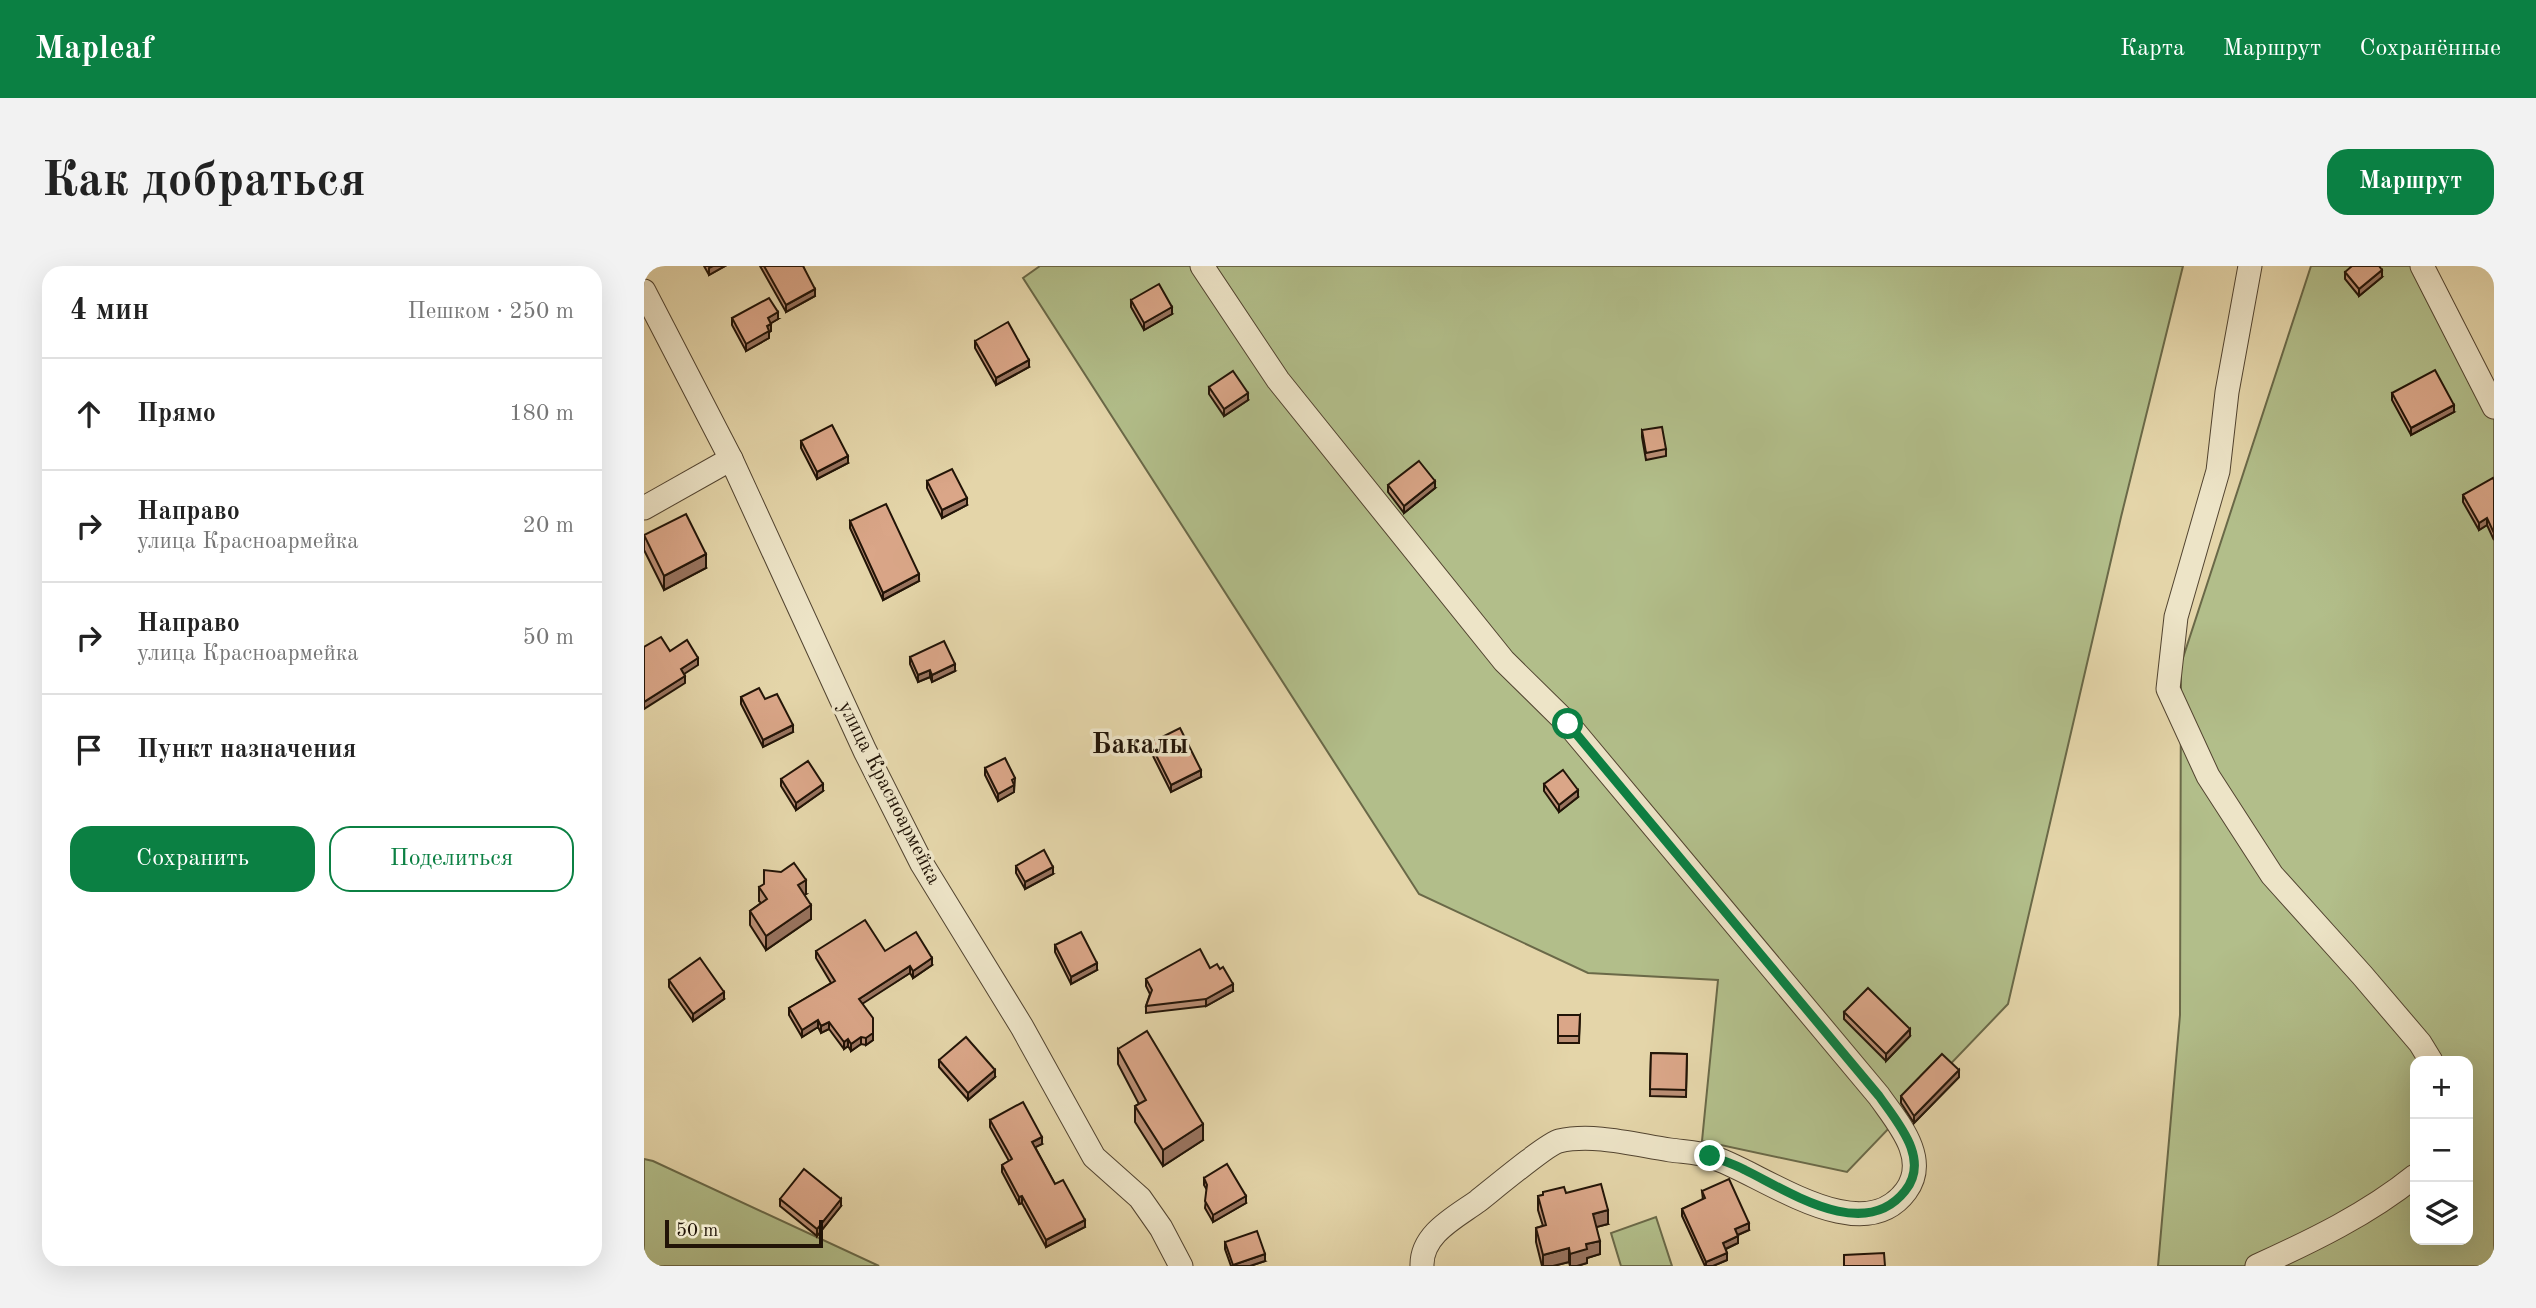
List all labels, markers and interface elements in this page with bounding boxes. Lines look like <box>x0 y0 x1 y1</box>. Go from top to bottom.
text: Mapleaf <box>35 33 153 66</box>
text: Карта <box>2120 37 2185 61</box>
text: Маршрут <box>2223 37 2321 61</box>
text: Сохранённые <box>2359 37 2501 61</box>
button: Маршрут <box>2327 149 2494 215</box>
text: Как добраться <box>42 158 366 207</box>
text: 4 мин <box>70 296 149 326</box>
text: Пешком · 250 m <box>408 300 574 323</box>
icon: ahead <box>70 395 108 433</box>
text: Прямо <box>137 401 216 427</box>
text: 180 m <box>509 402 574 425</box>
text: Направо <box>137 499 240 525</box>
icon: right <box>70 507 108 545</box>
text: 20 m <box>523 514 574 537</box>
text: улица Красноармейка <box>137 530 359 553</box>
text: Направо <box>137 611 240 637</box>
icon: right <box>70 619 108 657</box>
text: 50 m <box>523 626 574 649</box>
text: улица Красноармейка <box>137 642 359 665</box>
street label: улица Красноармейка <box>834 698 944 888</box>
route start <box>1552 708 1583 739</box>
icon: arrive <box>70 731 108 769</box>
district label: Бакалы <box>1092 732 1188 760</box>
text: Пункт назначения <box>137 737 356 763</box>
button: Сохранить <box>70 826 315 892</box>
button: Поделиться <box>329 826 574 892</box>
map controls <box>2410 1056 2473 1245</box>
button: + <box>2410 1056 2473 1119</box>
button: − <box>2410 1119 2473 1182</box>
route end <box>1694 1140 1725 1171</box>
button: layers <box>2410 1182 2473 1245</box>
scale bar <box>665 1217 822 1249</box>
text: 50 m <box>676 1222 718 1241</box>

